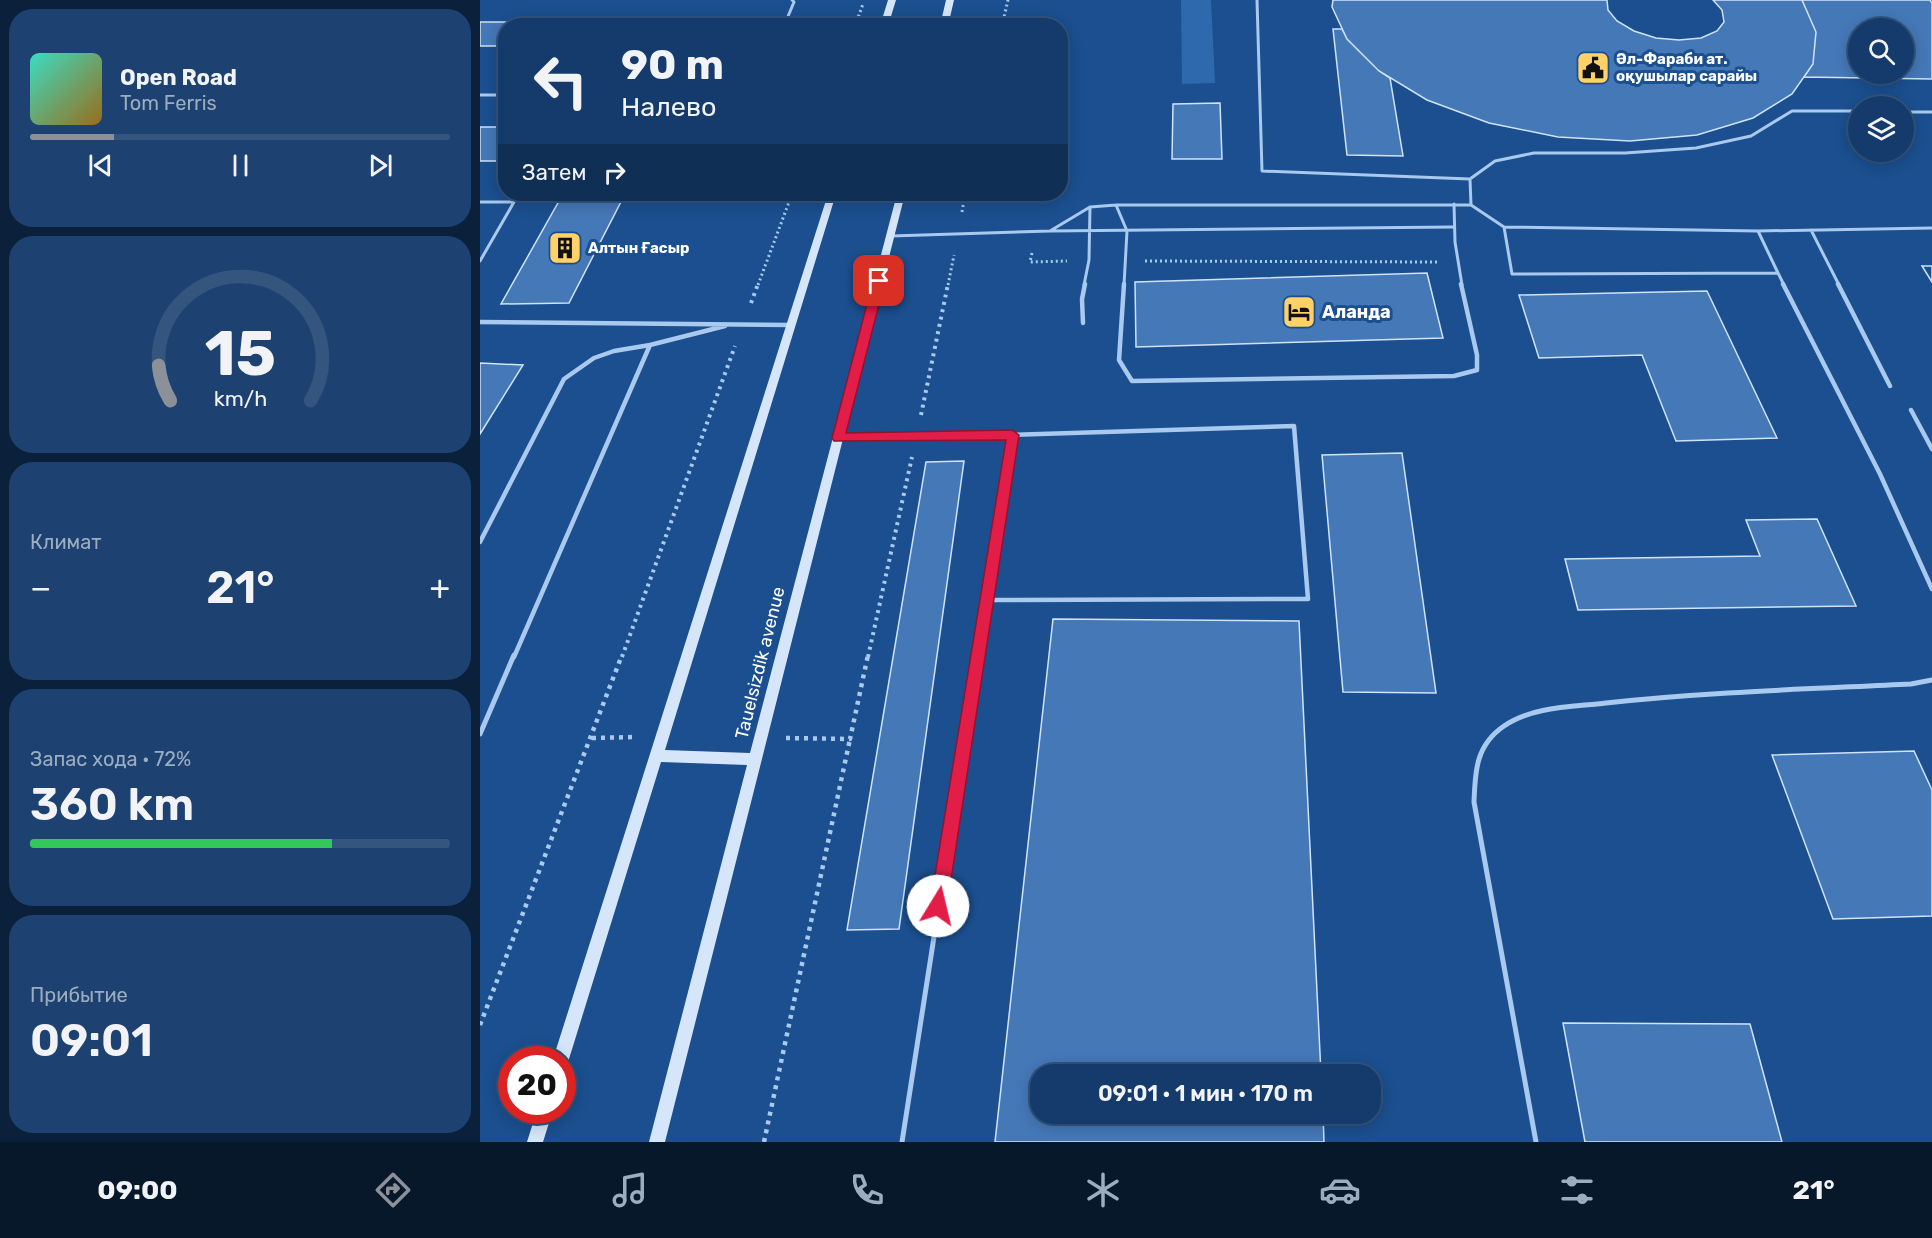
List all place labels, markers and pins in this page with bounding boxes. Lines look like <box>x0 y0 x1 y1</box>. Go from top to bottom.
public building icon: Әл-Фараби ат. оқушылар сарайы <box>1575 50 1611 86</box>
place label: Әл-Фараби ат. оқушылар сарайы <box>1616 50 1757 85</box>
building icon: Алтын Ғасыр <box>547 230 583 266</box>
place label: Алтын Ғасыр <box>588 239 690 257</box>
pin <box>853 255 904 306</box>
hotel icon: Аланда <box>1281 294 1317 330</box>
place label: Аланда <box>1322 301 1391 323</box>

